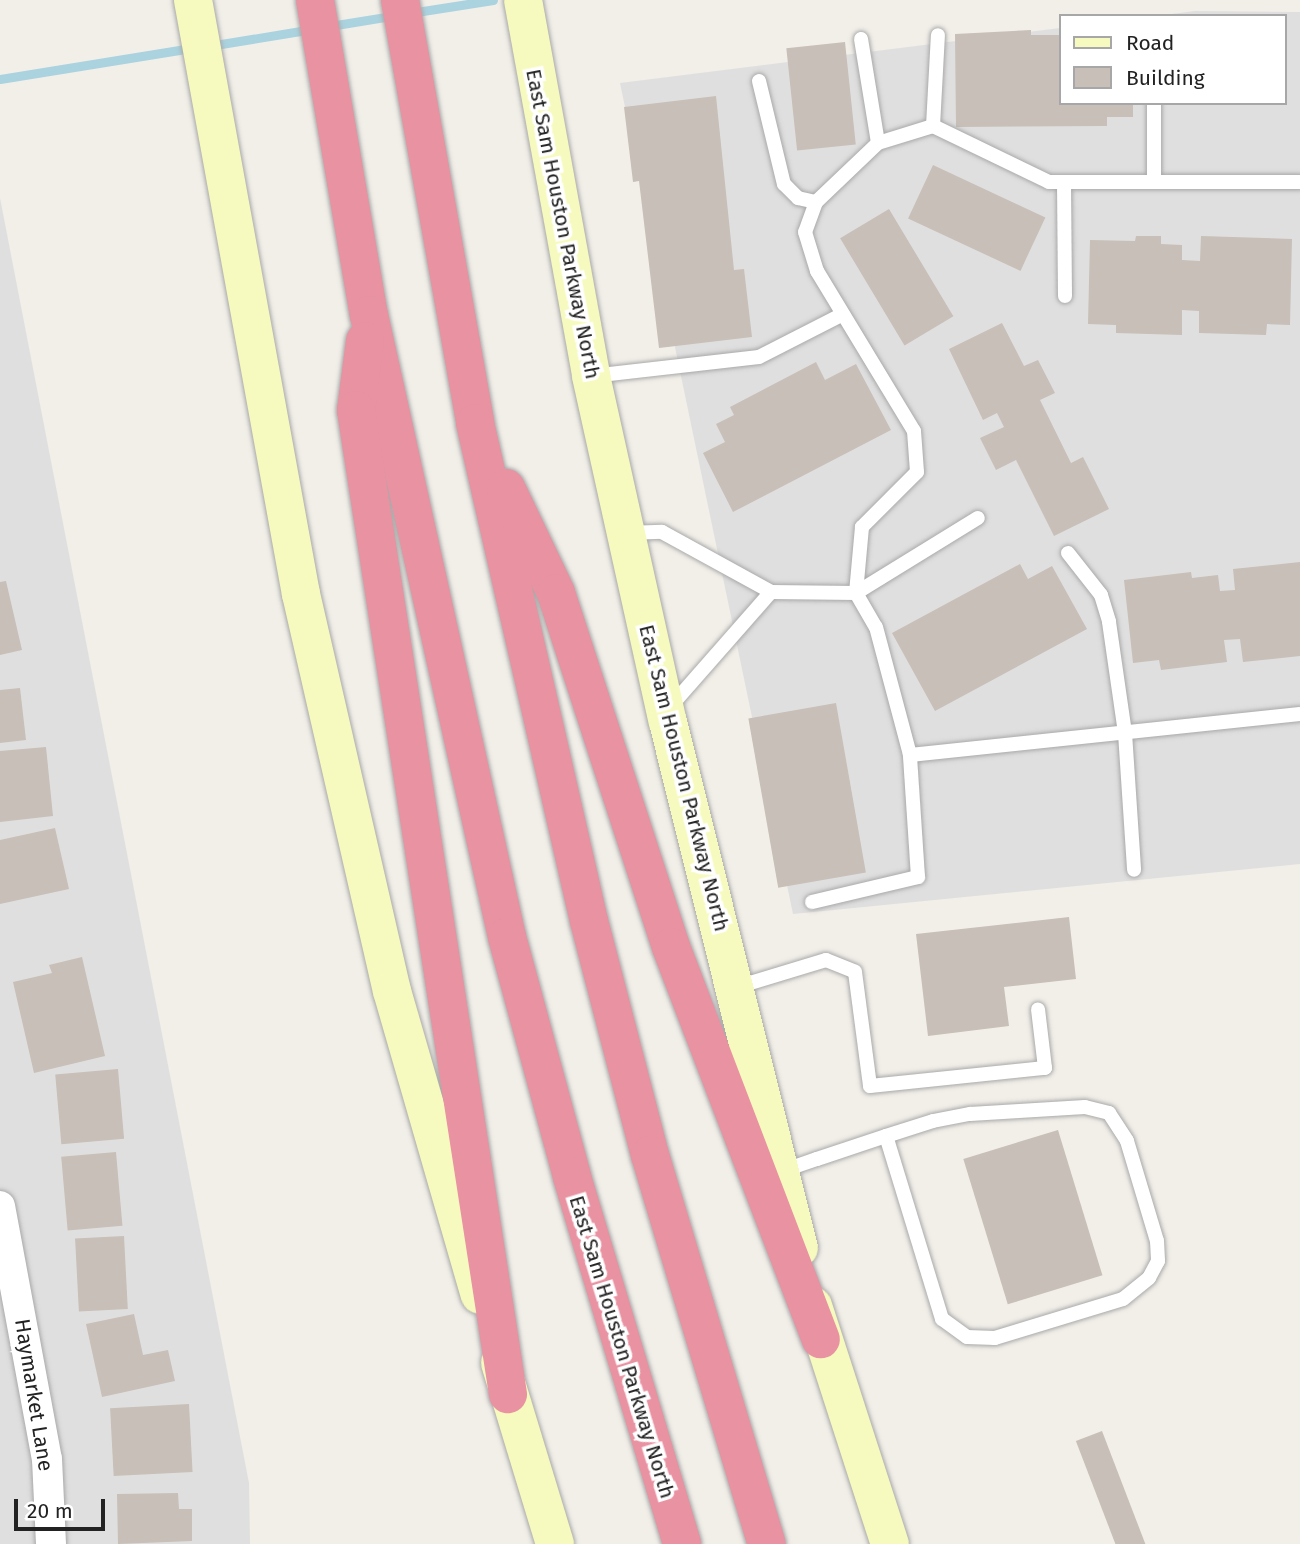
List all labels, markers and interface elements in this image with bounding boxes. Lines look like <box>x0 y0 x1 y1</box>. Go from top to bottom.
legend <box>1058 14 1286 105</box>
text: Road <box>1126 30 1174 56</box>
text: Building <box>1126 65 1205 91</box>
street label: East Sam Houston Parkway North <box>521 67 605 381</box>
street label: East Sam Houston Parkway North <box>634 622 734 934</box>
street label: East Sam Houston Parkway North <box>564 1193 680 1501</box>
street label: Haymarket Lane <box>10 1317 58 1473</box>
scale bar <box>18 1484 108 1528</box>
text: 20 m <box>27 1498 73 1524</box>

